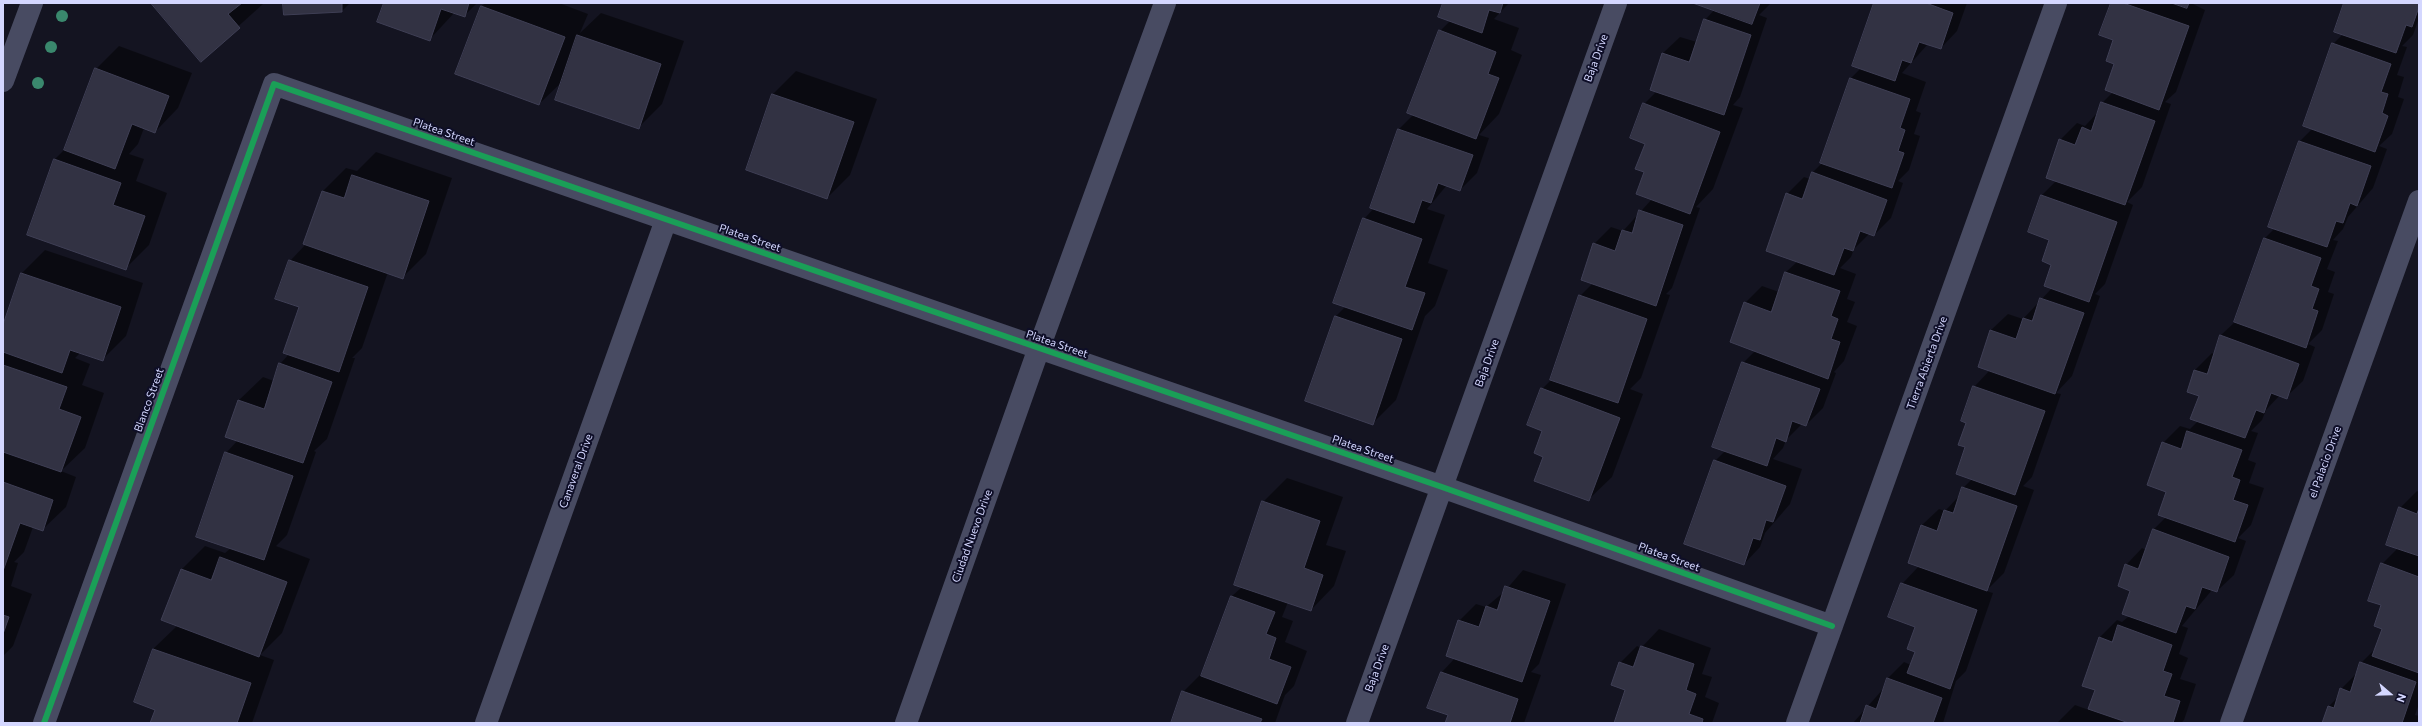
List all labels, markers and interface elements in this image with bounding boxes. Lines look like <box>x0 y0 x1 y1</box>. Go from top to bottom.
street label: Baja Drive <box>1581 32 1611 84</box>
street label: Platea Street <box>411 115 477 149</box>
street label: Platea Street <box>717 221 783 255</box>
street label: Tierra Abierta Drive <box>1904 315 1950 411</box>
street label: Platea Street <box>1024 327 1090 361</box>
street label: Baja Drive <box>1472 337 1502 389</box>
street label: Blanco Street <box>131 366 167 434</box>
street label: el Palacio Drive <box>2306 424 2344 500</box>
street label: Canaveral Drive <box>556 432 596 510</box>
street label: Platea Street <box>1330 432 1396 466</box>
street label: Ciudad Nuevo Drive <box>949 488 995 584</box>
street label: Platea Street <box>1636 540 1702 574</box>
street label: Baja Drive <box>1362 642 1392 694</box>
north arrow <box>2370 674 2410 714</box>
text: N <box>2394 692 2409 704</box>

